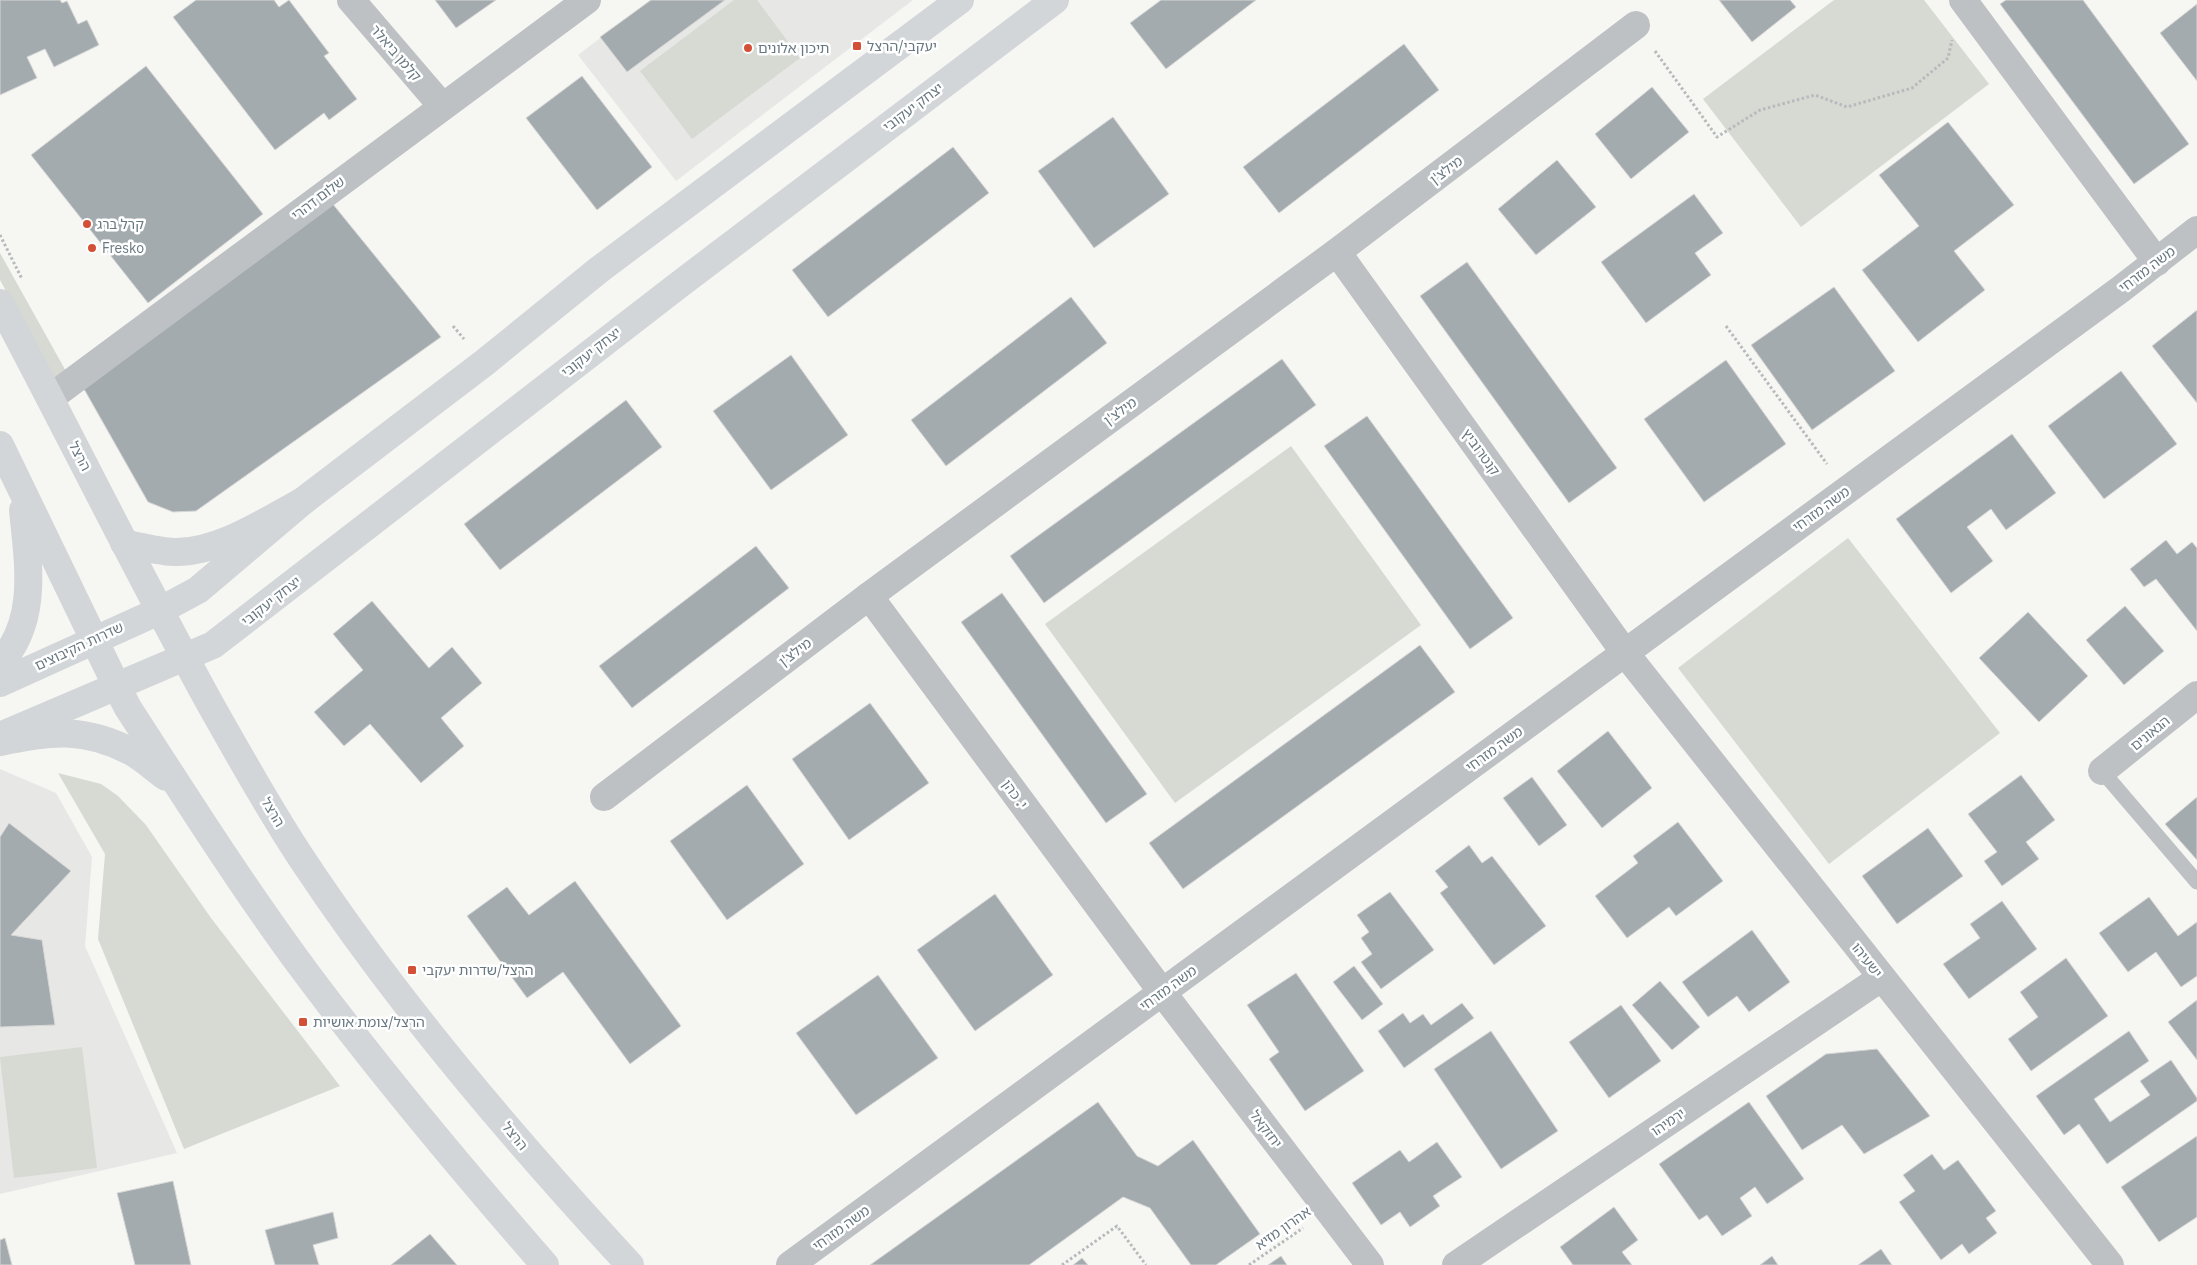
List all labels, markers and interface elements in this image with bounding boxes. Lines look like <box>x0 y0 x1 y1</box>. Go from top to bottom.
street label: קלמן ביאלר <box>367 21 425 85</box>
place label: יעקבי/הרצל <box>867 37 937 55</box>
place label: תיכון אלונים <box>758 39 829 57</box>
marker: יעקבי/הרצל <box>851 40 863 52</box>
marker: תיכון אלונים <box>742 42 754 54</box>
street label: יצחק יעקובי <box>879 79 947 135</box>
street label: מילצ'ן <box>1426 152 1466 188</box>
street label: שלום דהרי <box>288 172 348 224</box>
place label: קרל ברג <box>97 215 144 233</box>
marker: קרל ברג <box>81 218 93 230</box>
place label: Fresko <box>102 239 144 257</box>
marker: Fresko <box>86 242 98 254</box>
street label: משה מזרחי <box>2115 242 2179 296</box>
street label: יצחק יעקובי <box>558 323 624 381</box>
street label: מילצ'ן <box>1100 393 1140 429</box>
street label: קנטרוביץ <box>1458 425 1504 479</box>
street label: הרצל <box>65 438 95 474</box>
street label: משה מזרחי <box>1789 482 1853 536</box>
street label: יצחק יעקובי <box>238 572 304 630</box>
street label: שדרות הקיבוצים <box>32 618 126 674</box>
street label: מילצ'ן <box>775 634 815 670</box>
street label: הגאונים <box>2127 712 2173 754</box>
street label: משה מזרחי <box>1462 722 1526 776</box>
street label: י. כהן <box>998 776 1032 812</box>
street label: הרצל <box>257 794 289 830</box>
street label: ישעיהו <box>1848 939 1886 981</box>
place label: הרצל/שדרות יעקבי <box>422 961 534 979</box>
street label: משה מזרחי <box>1136 961 1200 1015</box>
marker: הרצל/שדרות יעקבי <box>406 964 418 976</box>
place label: הרצל/צומת אושיות <box>313 1013 425 1031</box>
marker: הרצל/צומת אושיות <box>297 1016 309 1028</box>
street label: ירמיהו <box>1648 1104 1688 1140</box>
street label: יחזקאל <box>1246 1107 1286 1151</box>
street label: הרצל <box>498 1118 532 1154</box>
street label: משה מזרחי <box>809 1201 873 1255</box>
street label: אהרון מזיא <box>1252 1202 1314 1254</box>

